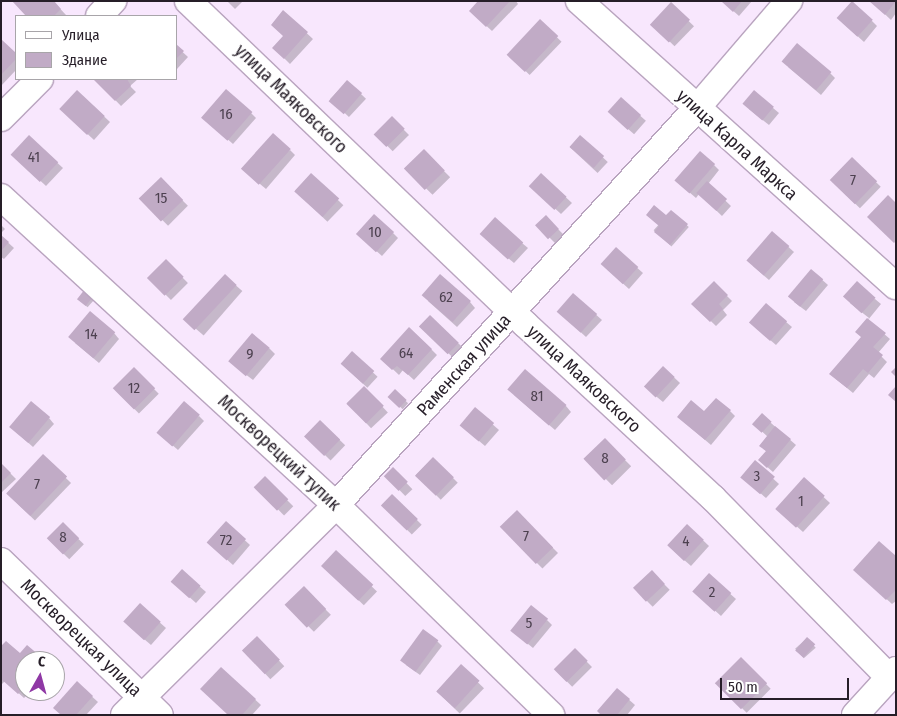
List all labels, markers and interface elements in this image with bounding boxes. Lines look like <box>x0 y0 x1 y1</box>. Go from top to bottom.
legend <box>15 15 178 80</box>
text: Улица <box>62 26 100 44</box>
street label: улица Маяковского <box>230 40 352 158</box>
text: Здание <box>62 51 108 69</box>
street label: улица Карла Маркса <box>672 85 802 205</box>
house number: 16 <box>219 106 233 124</box>
house number: 41 <box>28 149 40 167</box>
house number: 7 <box>850 172 856 190</box>
house number: 15 <box>155 190 167 208</box>
house number: 10 <box>368 224 382 242</box>
house number: 62 <box>439 289 453 307</box>
street label: Раменская улица <box>413 310 515 420</box>
street label: улица Маяковского <box>523 321 645 437</box>
house number: 14 <box>84 326 98 344</box>
house number: 64 <box>399 345 413 363</box>
house number: 9 <box>246 346 254 364</box>
house number: 12 <box>128 380 140 398</box>
house number: 81 <box>531 388 543 406</box>
street label: Москворецкий тупик <box>213 391 345 515</box>
house number: 8 <box>601 450 609 468</box>
house number: 3 <box>754 468 760 486</box>
house number: 7 <box>34 476 40 494</box>
house number: 1 <box>798 493 804 511</box>
house number: 7 <box>523 528 529 546</box>
house number: 8 <box>59 529 67 547</box>
house number: 72 <box>220 532 232 550</box>
house number: 4 <box>682 533 690 551</box>
street label: Москворецкая улица <box>16 575 146 701</box>
house number: 2 <box>709 584 715 602</box>
house number: 5 <box>526 615 532 633</box>
north arrow <box>15 651 65 701</box>
text: С <box>37 653 46 670</box>
scale bar <box>722 668 851 700</box>
text: 50 m <box>728 678 758 696</box>

